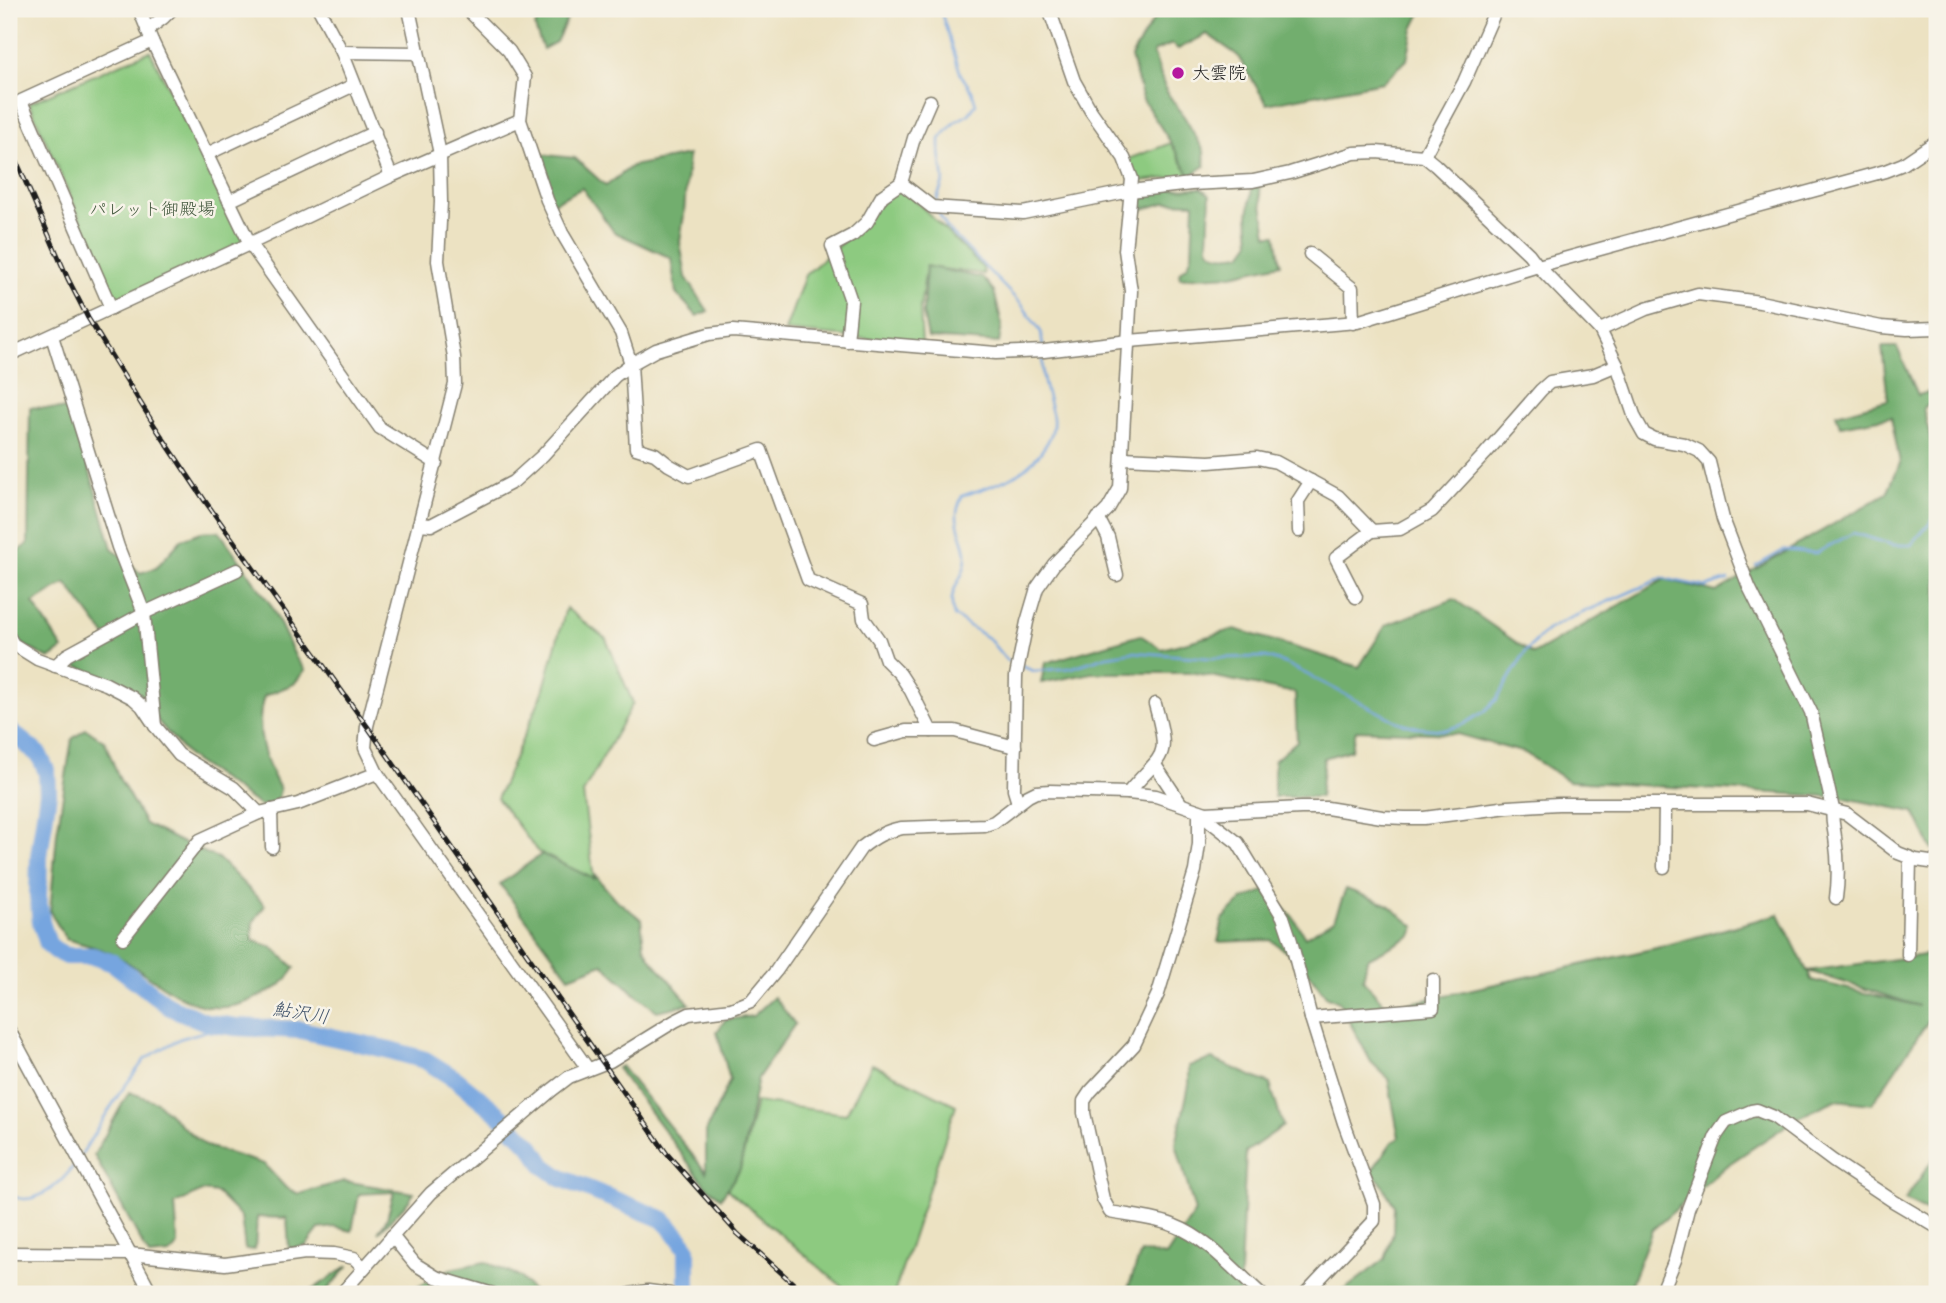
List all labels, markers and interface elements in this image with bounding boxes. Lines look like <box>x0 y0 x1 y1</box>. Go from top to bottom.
place label: 大雲院 <box>1192 62 1246 85</box>
marker: 大雲院 <box>1170 65 1186 81</box>
park label: パレット御殿場 <box>89 198 215 221</box>
water label: 鮎沢川 <box>271 997 331 1029</box>

